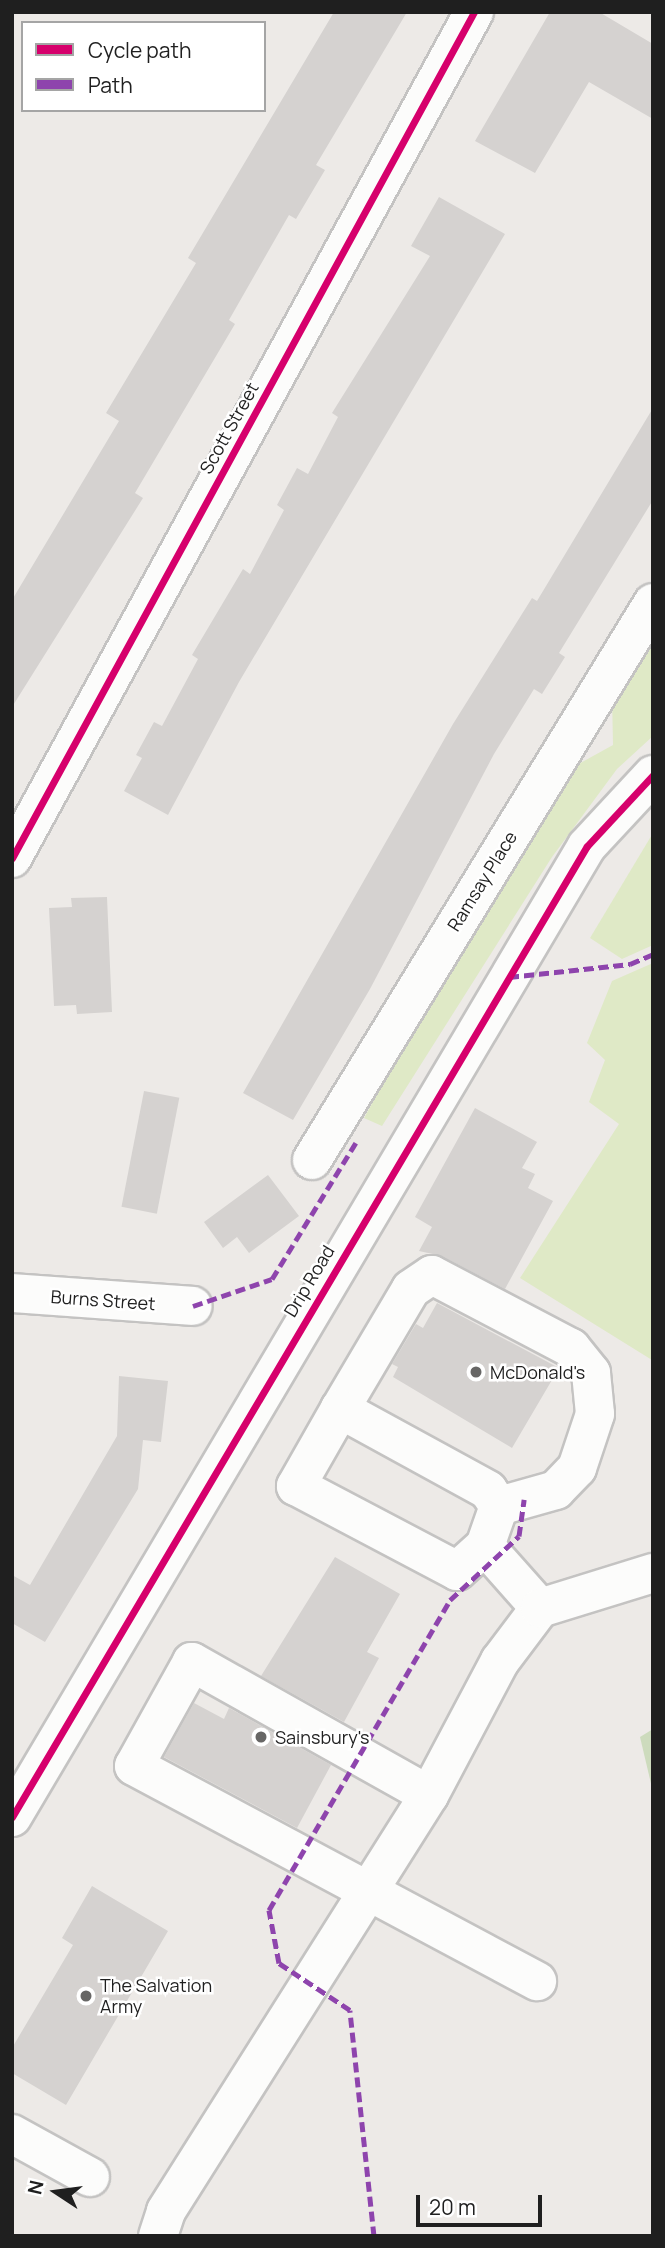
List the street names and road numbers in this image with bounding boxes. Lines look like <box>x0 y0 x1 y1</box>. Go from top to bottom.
street label: Scott Street <box>195 378 263 478</box>
street label: Ramsay Place <box>443 827 521 935</box>
street label: Drip Road <box>279 1241 339 1321</box>
street label: Burns Street <box>50 1286 156 1314</box>

